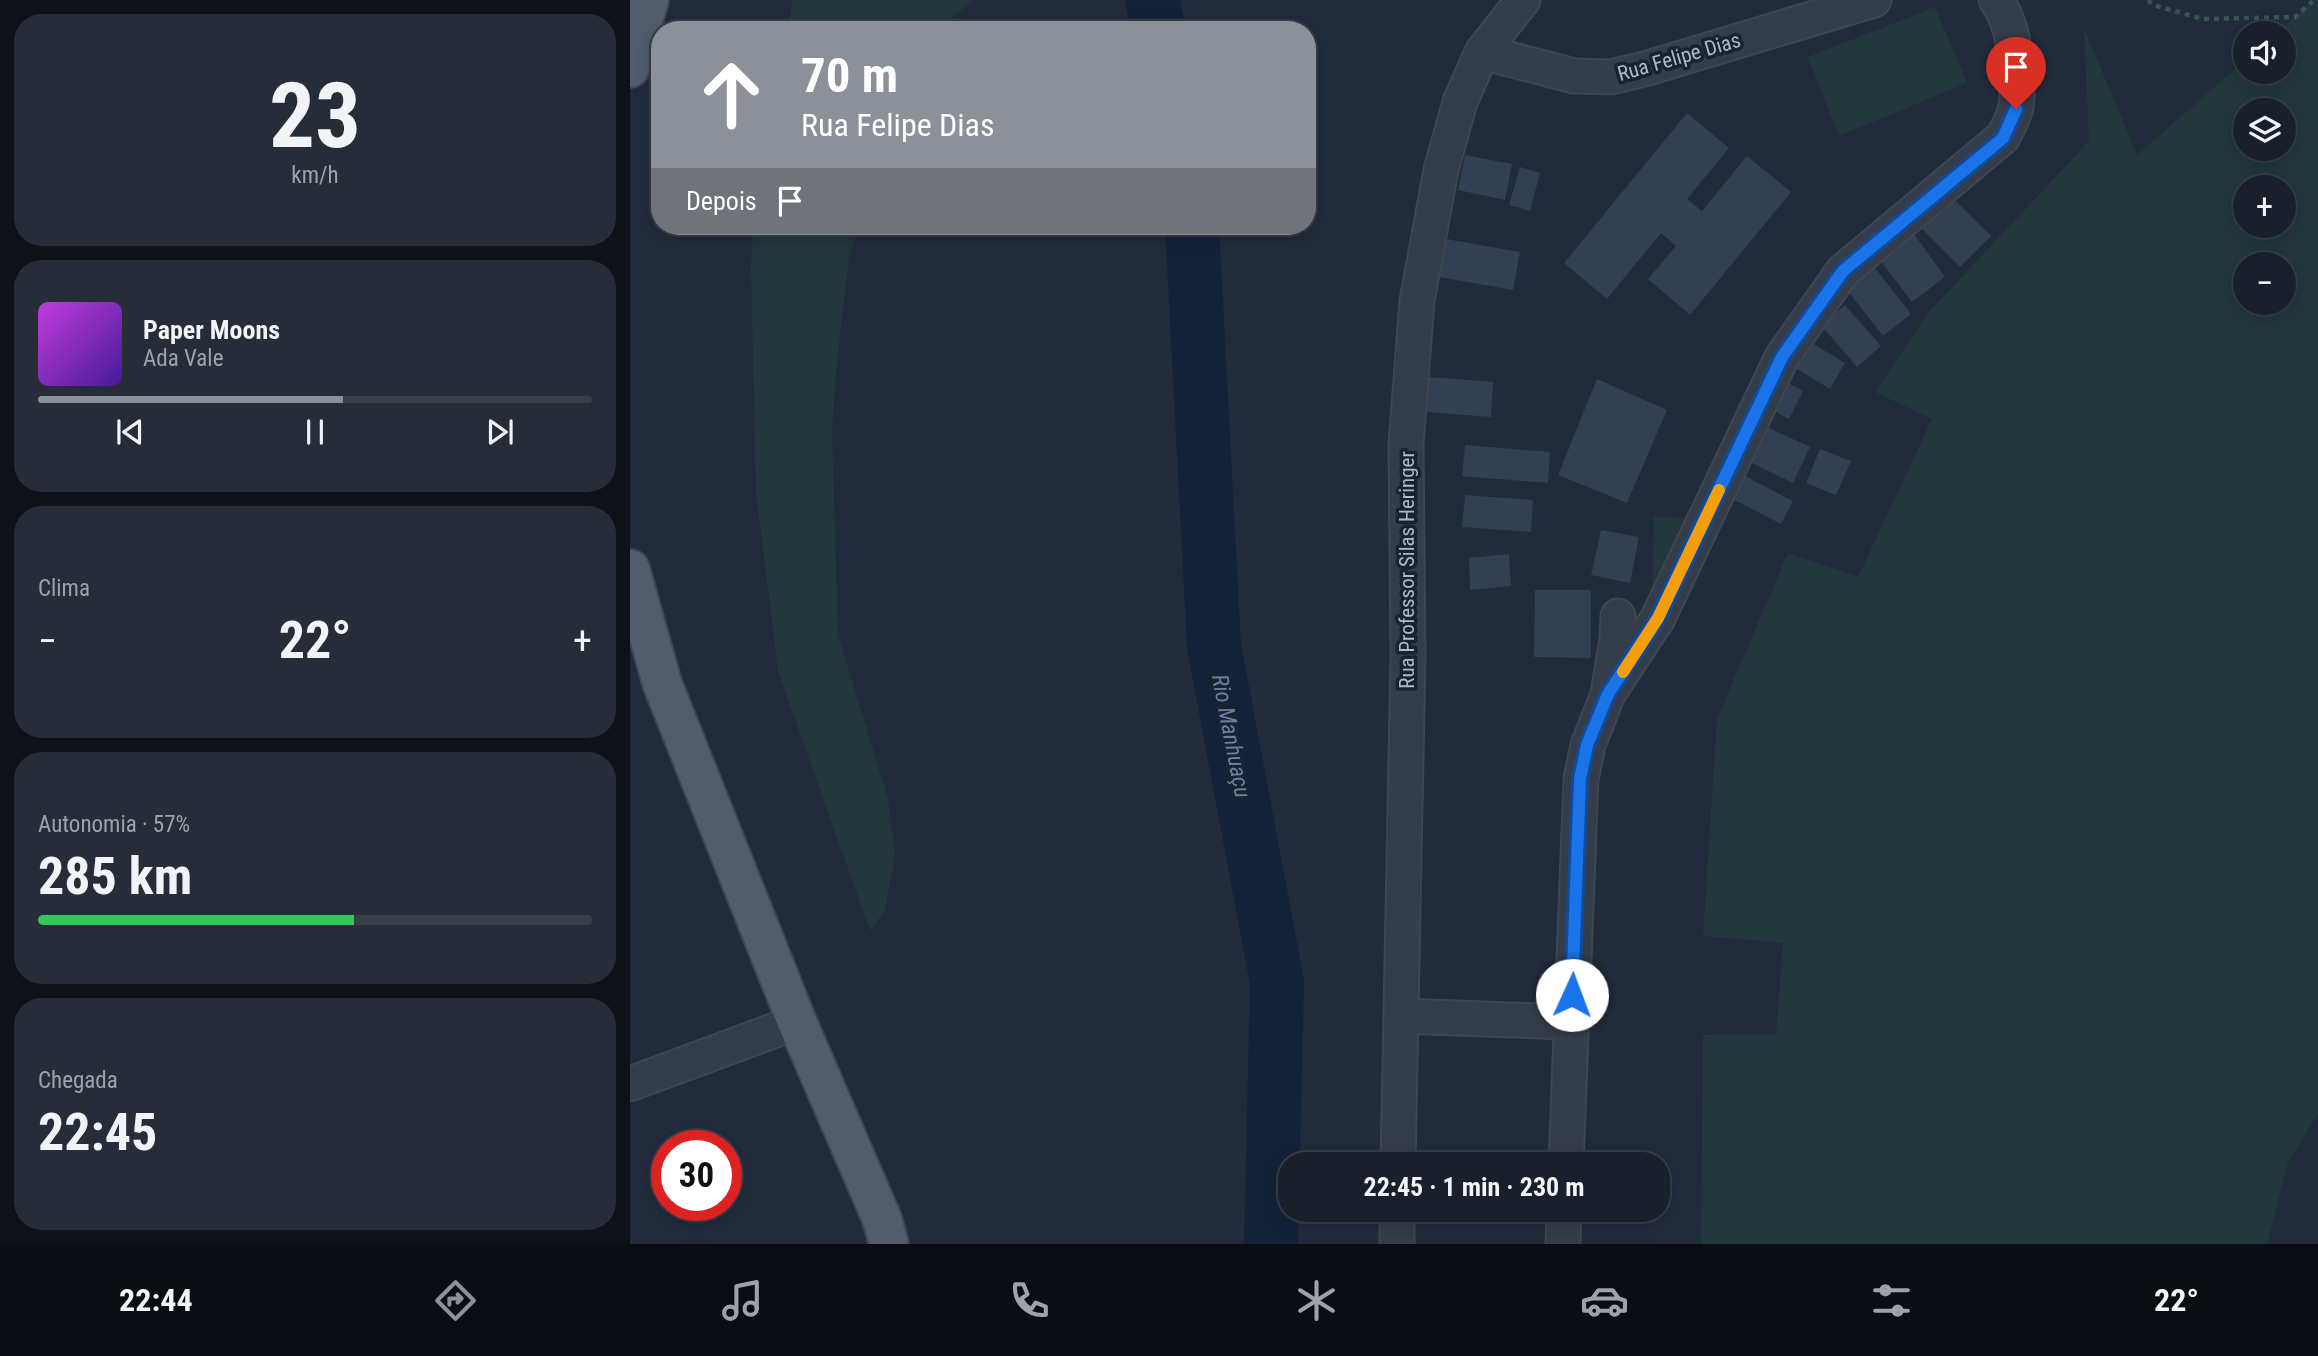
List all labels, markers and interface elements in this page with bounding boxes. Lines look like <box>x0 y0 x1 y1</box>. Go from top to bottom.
map controls <box>2233 21 2296 315</box>
button: sound <box>2233 21 2296 84</box>
street label: Rua Felipe Dias <box>1615 28 1743 86</box>
pin <box>1986 37 2046 109</box>
text: 70 m <box>801 47 898 104</box>
icon: arrive <box>1997 48 2035 86</box>
icon: ahead <box>686 49 777 140</box>
text: 23 <box>269 63 361 169</box>
button: layers <box>2233 98 2296 161</box>
text: Rua Felipe Dias <box>801 106 995 144</box>
text: km/h <box>291 162 339 189</box>
button: + <box>2233 175 2296 238</box>
icon: arrive <box>771 182 809 220</box>
text: Depois <box>686 186 757 216</box>
button: − <box>2233 252 2296 315</box>
text: Paper Moons <box>143 315 280 345</box>
text: Ada Vale <box>143 345 223 372</box>
icon: previous <box>111 413 149 451</box>
icon: pause <box>296 413 334 451</box>
icon: next <box>481 413 519 451</box>
street label: Rua Professor Silas Heringer <box>1395 451 1419 689</box>
text: Clima <box>38 575 90 602</box>
text: 22° <box>279 610 351 671</box>
text: − <box>38 619 57 663</box>
text: + <box>573 619 592 663</box>
water label: Rio Manhuaçu <box>1206 672 1256 800</box>
text: Autonomia · 57% <box>38 811 190 838</box>
text: 285 km <box>38 846 192 907</box>
position arrow <box>1535 958 1609 1032</box>
text: Chegada <box>38 1067 118 1094</box>
text: 22:45 <box>38 1102 157 1163</box>
speed limit sign: 30 <box>651 1130 742 1221</box>
text: 22:45 · 1 min · 230 m <box>1364 1172 1584 1202</box>
icon: directions <box>431 1276 480 1325</box>
icon: music <box>718 1276 767 1325</box>
icon: phone <box>1005 1276 1054 1325</box>
icon: climate <box>1292 1276 1341 1325</box>
icon: car <box>1580 1276 1629 1325</box>
icon: filters <box>1867 1276 1916 1325</box>
text: 22:44 <box>119 1281 193 1319</box>
text: 22° <box>2154 1281 2199 1319</box>

